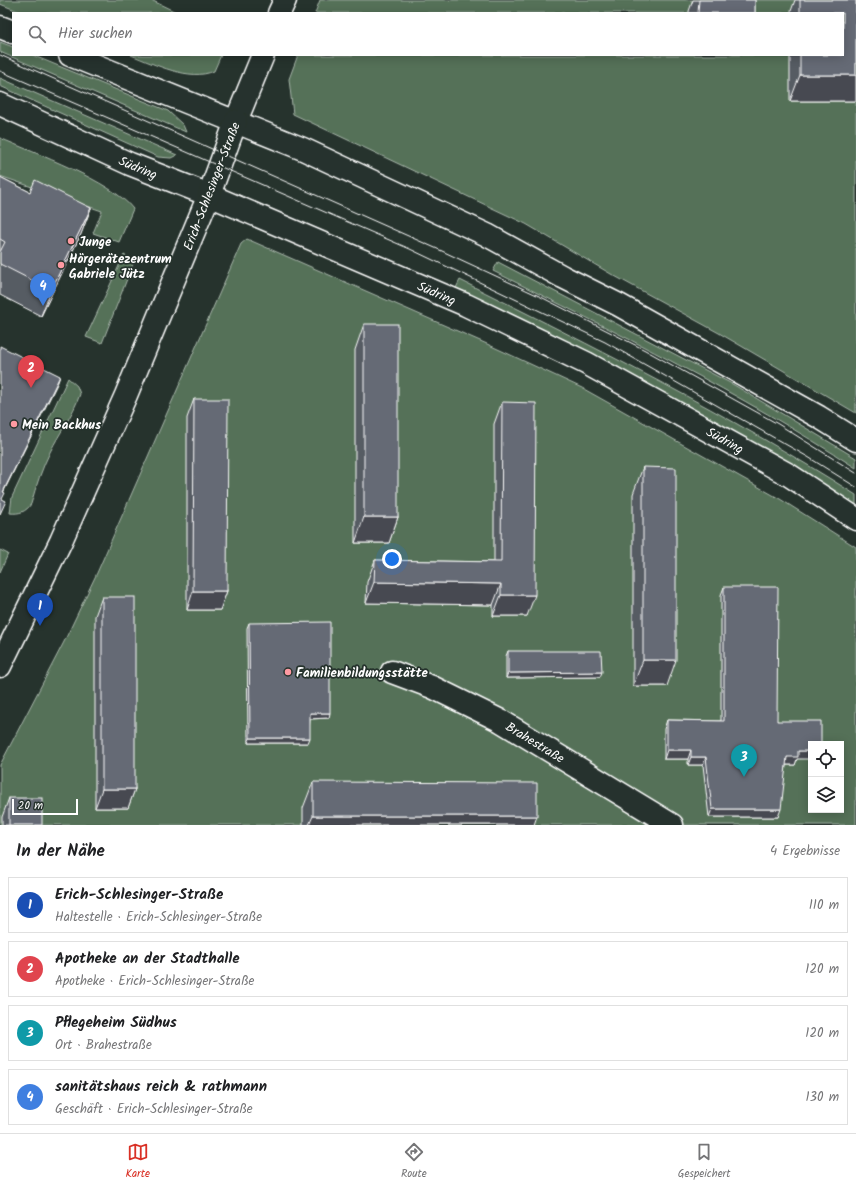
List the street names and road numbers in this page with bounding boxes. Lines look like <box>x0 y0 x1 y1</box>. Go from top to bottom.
street label: Erich-Schlesinger-Straße <box>178 119 247 254</box>
street label: Südring <box>115 151 160 186</box>
street label: Südring <box>414 276 459 312</box>
street label: Südring <box>702 422 747 460</box>
street label: Brahestraße <box>501 717 568 769</box>

